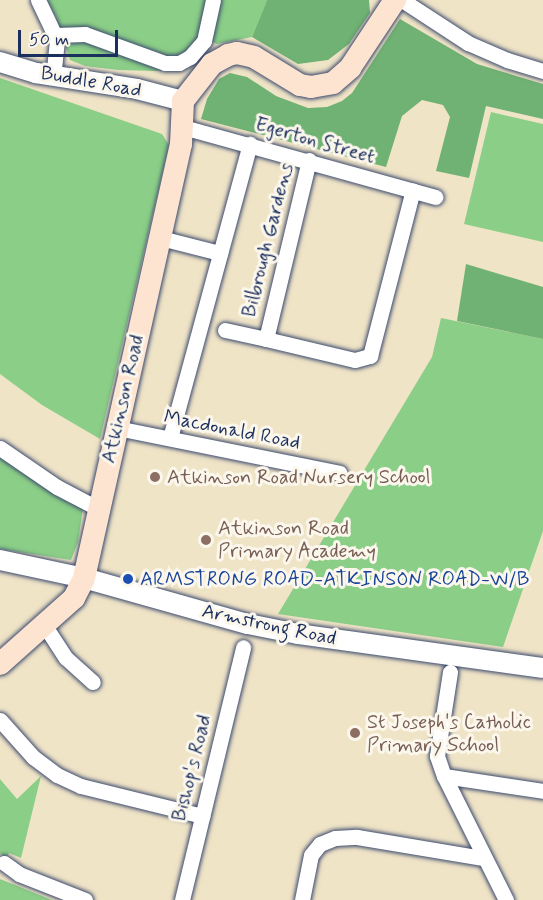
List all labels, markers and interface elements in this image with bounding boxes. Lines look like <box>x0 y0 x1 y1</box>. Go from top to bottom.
scale bar <box>21 18 122 56</box>
text: 50 m <box>29 28 69 52</box>
street label: Buddle Road <box>39 61 143 103</box>
street label: Egerton Street <box>251 112 379 170</box>
street label: Bilbrough Gardens <box>238 164 298 316</box>
street label: Atkinson Road <box>97 333 149 465</box>
street label: Macdonald Road <box>162 405 302 455</box>
place label: Atkinson Road Nursery School <box>167 465 426 489</box>
marker: Atkinson Road Nursery School <box>148 470 162 484</box>
place label: Atkinson Road Primary Academy <box>218 516 380 563</box>
marker: Atkinson Road Primary Academy <box>199 533 213 547</box>
place label: ARMSTRONG ROAD-ATKINSON ROAD-W/B <box>140 567 526 591</box>
marker: ARMSTRONG ROAD-ATKINSON ROAD-W/B <box>121 572 135 586</box>
street label: Armstrong Road <box>200 599 338 651</box>
place label: St Joseph's Catholic Primary School <box>367 710 534 757</box>
street label: Bishop's Road <box>167 712 217 824</box>
marker: St Joseph's Catholic Primary School <box>348 726 362 740</box>

